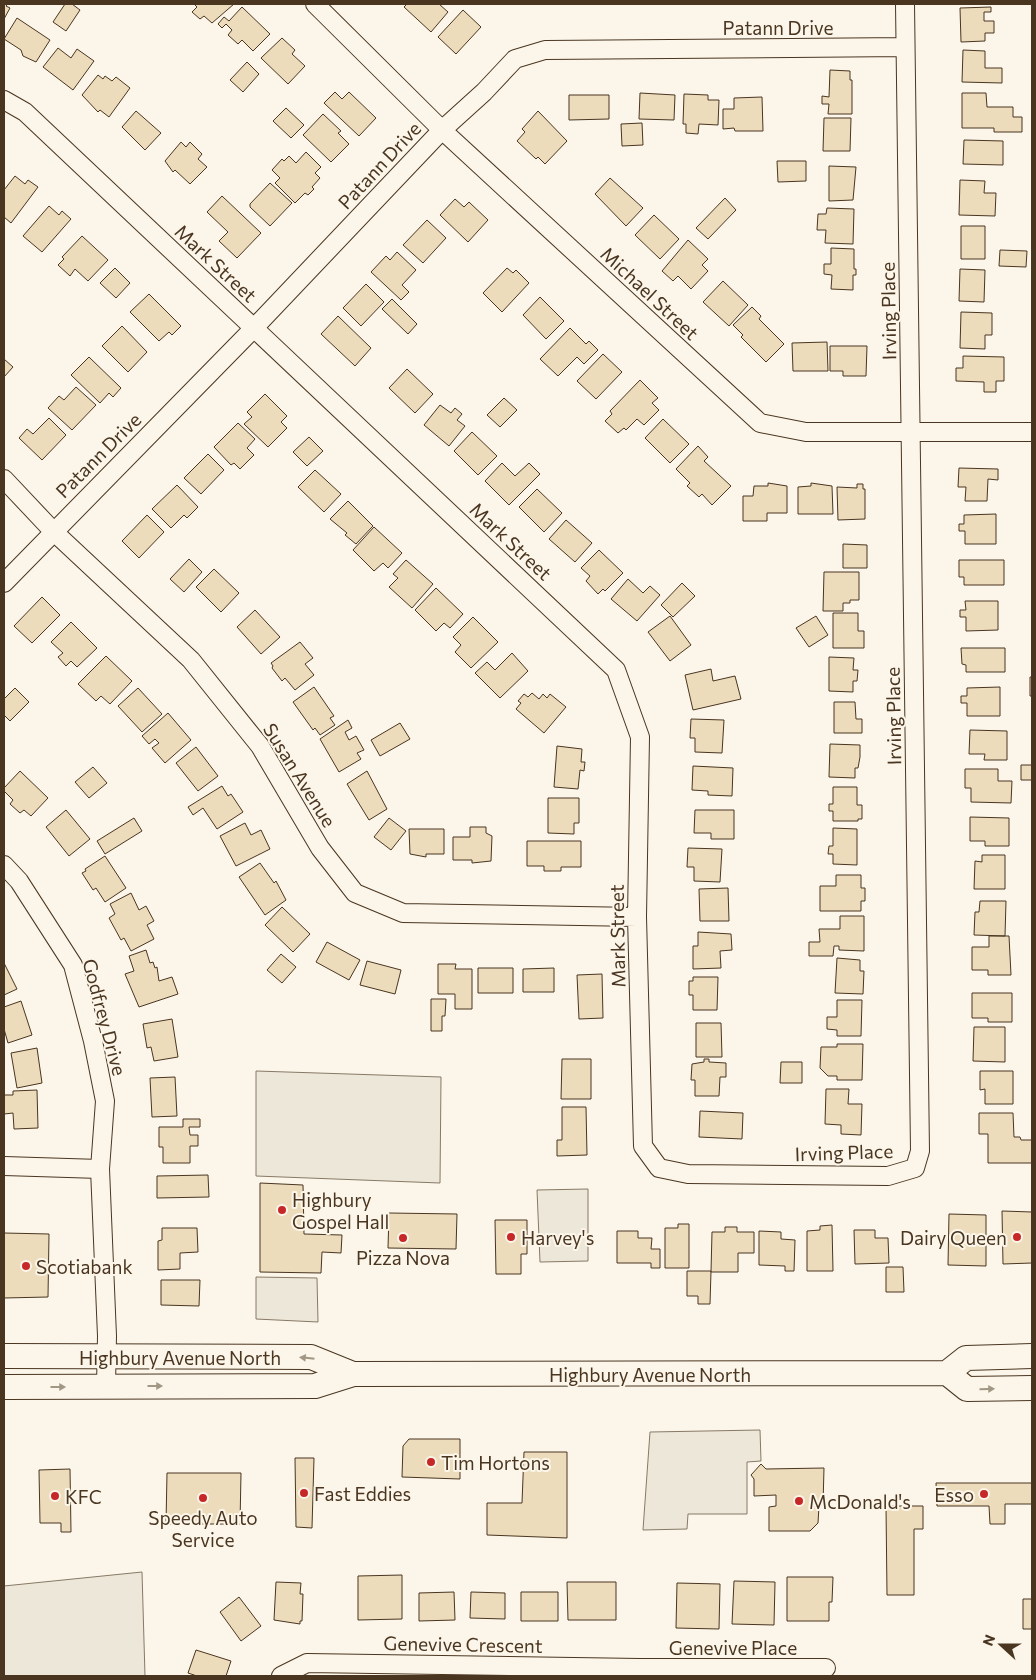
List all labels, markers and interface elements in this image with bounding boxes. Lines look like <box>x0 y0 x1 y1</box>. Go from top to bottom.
street label: Patann Drive <box>723 16 833 39</box>
street label: Patann Drive <box>333 117 425 213</box>
street label: Mark Street <box>170 219 262 307</box>
street label: Michael Street <box>596 242 704 344</box>
street label: Irving Place <box>876 262 900 360</box>
street label: Patann Drive <box>51 408 145 502</box>
street label: Mark Street <box>465 497 557 585</box>
street label: Irving Place <box>881 667 905 765</box>
street label: Susan Avenue <box>259 719 341 831</box>
street label: Mark Street <box>605 884 629 988</box>
street label: Godfrey Drive <box>78 956 132 1078</box>
street label: Irving Place <box>794 1139 894 1165</box>
place label: Highbury Gospel Hall <box>292 1188 389 1233</box>
marker: Highbury Gospel Hall <box>276 1204 288 1216</box>
place label: Harvey's <box>521 1226 594 1249</box>
place label: Dairy Queen <box>900 1226 1007 1249</box>
marker: Harvey's <box>505 1231 517 1243</box>
marker: Dairy Queen <box>1011 1231 1023 1243</box>
marker: Pizza Nova <box>397 1232 409 1244</box>
place label: Pizza Nova <box>356 1246 450 1269</box>
place label: Scotiabank <box>36 1255 133 1278</box>
marker: Scotiabank <box>20 1260 32 1272</box>
street label: Highbury Avenue North <box>79 1346 281 1369</box>
one-way arrow <box>299 1354 315 1362</box>
street label: Highbury Avenue North <box>549 1363 751 1386</box>
one-way arrow <box>147 1382 163 1390</box>
one-way arrow <box>50 1383 66 1391</box>
one-way arrow <box>979 1385 995 1393</box>
place label: Tim Hortons <box>441 1451 550 1474</box>
marker: Tim Hortons <box>425 1456 437 1468</box>
place label: Fast Eddies <box>314 1482 411 1505</box>
place label: Esso <box>934 1483 974 1506</box>
place label: KFC <box>65 1485 102 1508</box>
marker: Fast Eddies <box>298 1487 310 1499</box>
marker: Esso <box>978 1488 990 1500</box>
marker: KFC <box>49 1490 61 1502</box>
place label: McDonald's <box>809 1490 911 1513</box>
marker: Speedy Auto Service <box>197 1492 209 1504</box>
marker: McDonald's <box>793 1495 805 1507</box>
place label: Speedy Auto Service <box>148 1506 258 1551</box>
north arrow <box>976 1620 1026 1670</box>
street label: Genevive Crescent <box>383 1631 543 1657</box>
text: N <box>979 1632 998 1648</box>
street label: Genevive Place <box>669 1636 797 1659</box>

